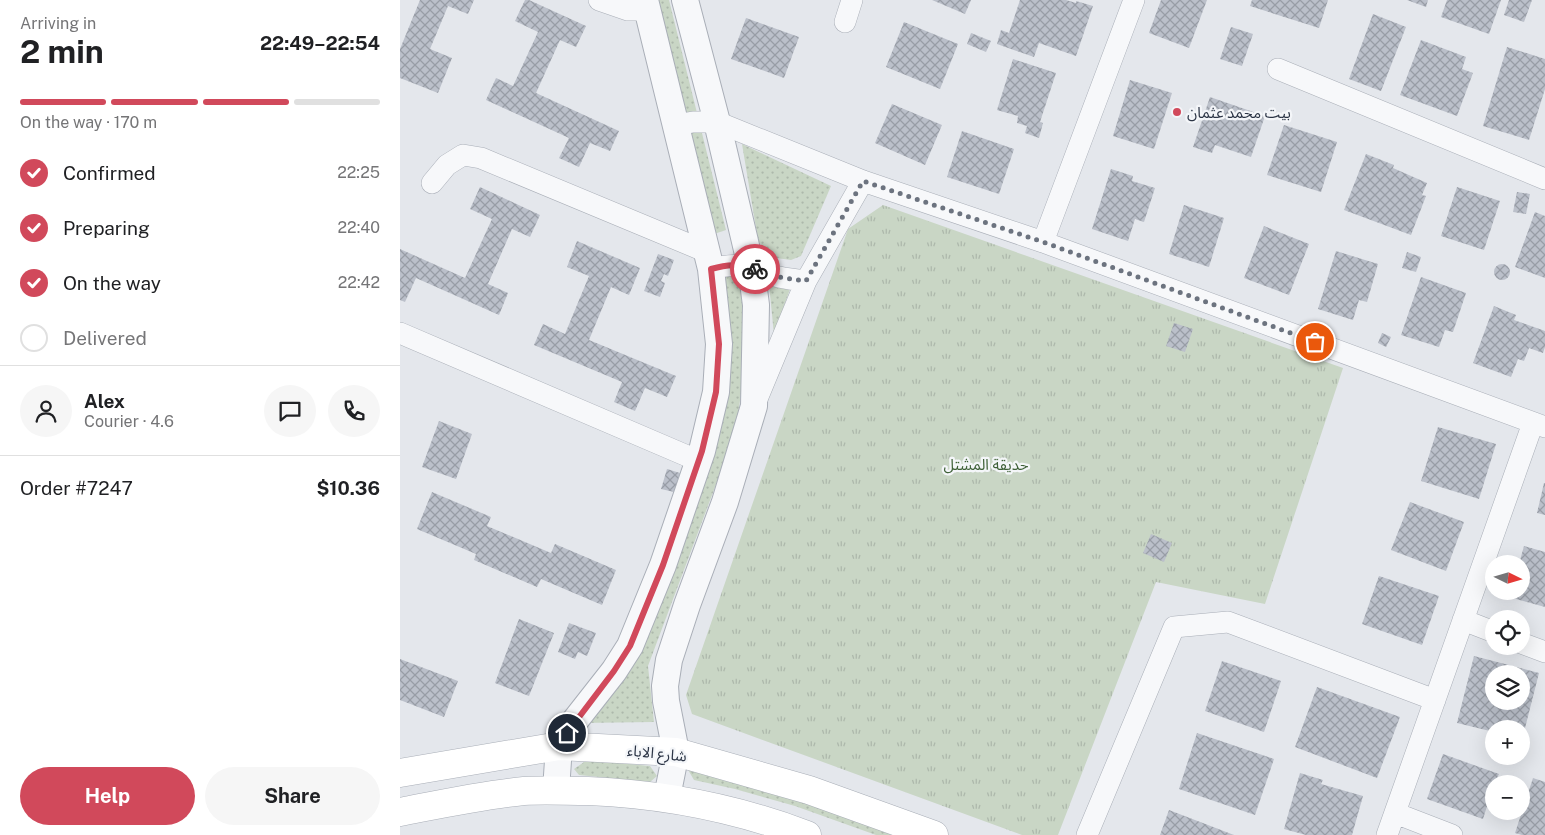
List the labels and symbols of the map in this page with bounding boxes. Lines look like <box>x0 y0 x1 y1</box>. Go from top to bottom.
place label: بيت محمد عثمان <box>1187 104 1291 122</box>
marker: بيت محمد عثمان <box>1171 106 1183 118</box>
courier <box>730 244 780 294</box>
pin <box>1294 321 1336 363</box>
park label: حديقة المشتل <box>943 456 1029 474</box>
north arrow <box>1485 555 1530 600</box>
pin <box>546 712 588 754</box>
street label: شارع الاباء <box>626 741 688 769</box>

